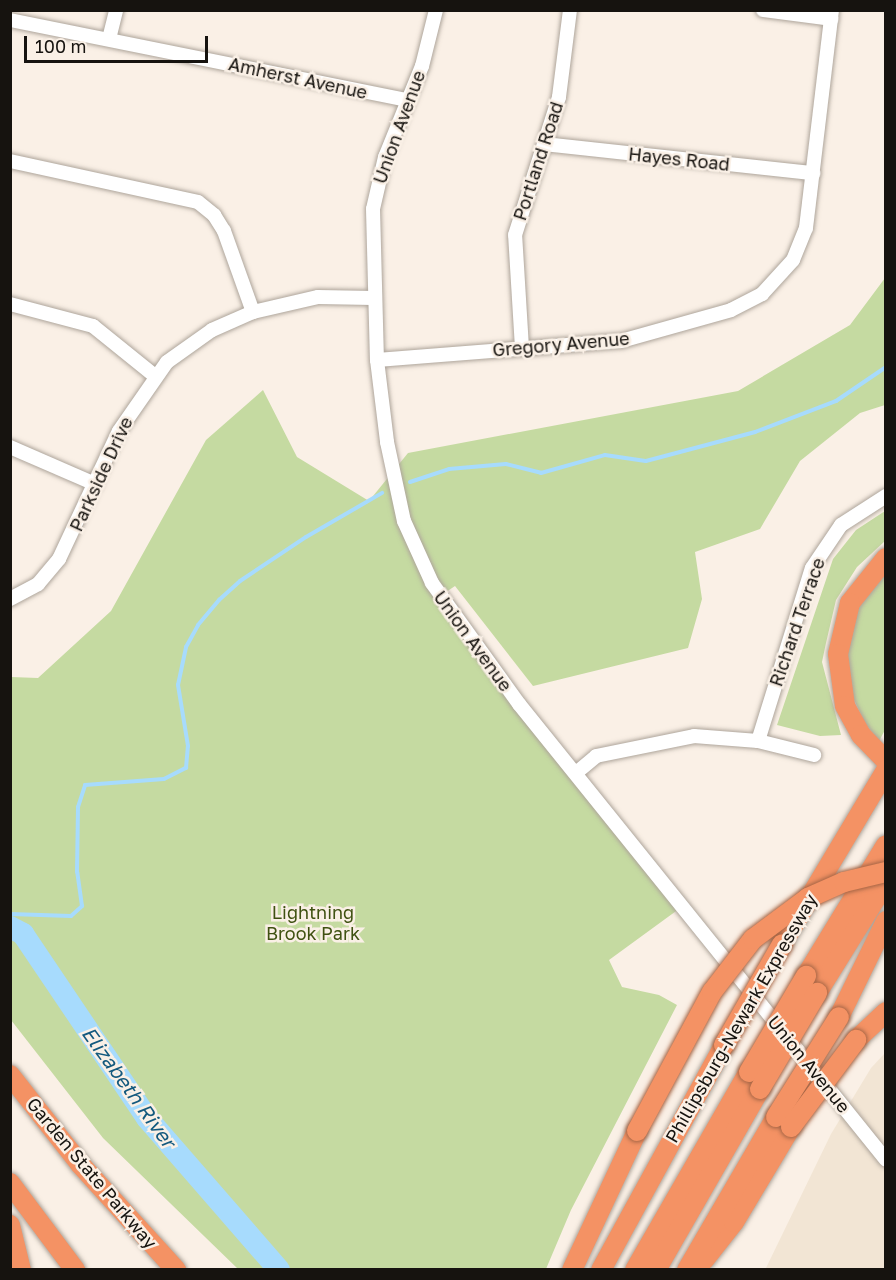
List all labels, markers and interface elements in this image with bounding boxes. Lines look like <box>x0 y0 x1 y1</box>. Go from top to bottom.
scale bar <box>27 24 212 62</box>
text: 100 m <box>35 35 86 57</box>
street label: Amherst Avenue <box>227 53 369 103</box>
street label: Union Avenue <box>369 67 429 187</box>
street label: Portland Road <box>509 99 567 223</box>
street label: Hayes Road <box>627 143 731 175</box>
street label: Gregory Avenue <box>492 327 630 361</box>
street label: Parkside Drive <box>65 413 137 535</box>
street label: Richard Terrace <box>765 555 829 689</box>
street label: Union Avenue <box>429 587 517 695</box>
street label: Phillipsburg-Newark Expressway <box>661 890 821 1146</box>
park label: Lightning Brook Park <box>266 902 360 944</box>
street label: Union Avenue <box>763 1011 855 1117</box>
water label: Elizabeth River <box>77 1022 181 1152</box>
street label: Garden State Parkway <box>22 1093 162 1253</box>

